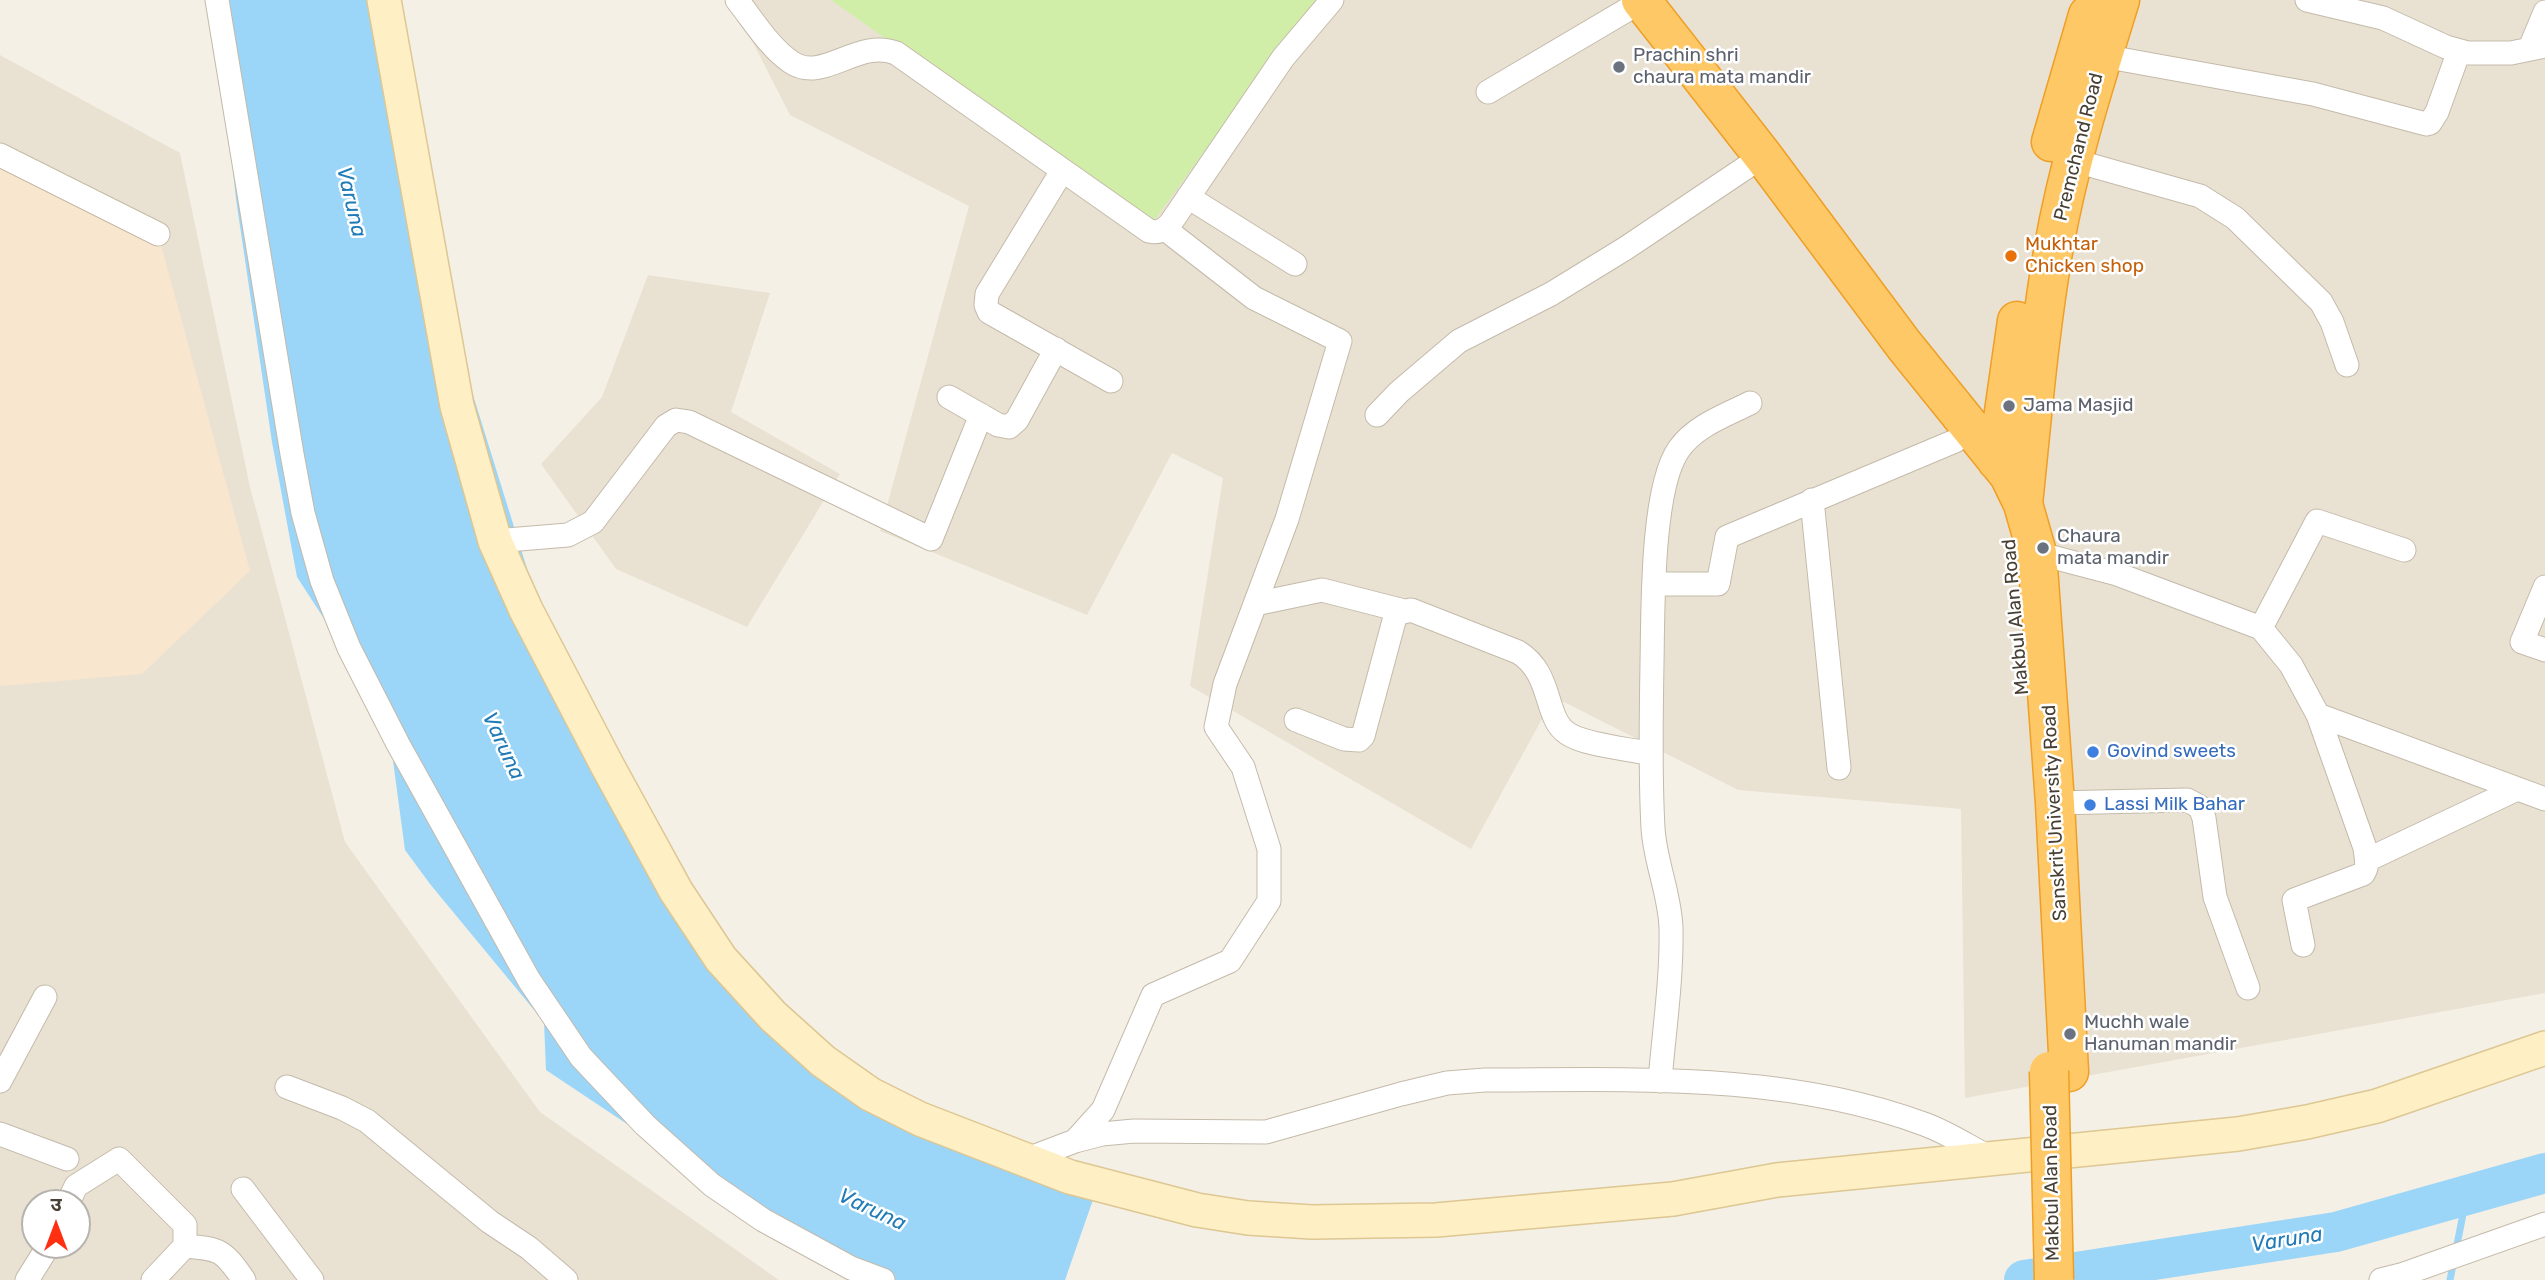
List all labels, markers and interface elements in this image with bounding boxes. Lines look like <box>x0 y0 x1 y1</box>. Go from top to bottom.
place label: Prachin shri chaura mata mandir <box>1633 45 1811 89</box>
marker: Prachin shri chaura mata mandir <box>1611 59 1627 75</box>
street label: Premchand Road <box>2050 71 2108 223</box>
water label: Varuna <box>331 164 371 240</box>
place label: Mukhtar Chicken shop <box>2025 234 2144 278</box>
marker: Mukhtar Chicken shop <box>2003 248 2019 264</box>
place label: Jama Masjid <box>2023 395 2133 417</box>
marker: Jama Masjid <box>2001 398 2017 414</box>
place label: Chaura mata mandir <box>2057 526 2169 570</box>
street label: Makbul Alan Road <box>1998 538 2034 696</box>
marker: Chaura mata mandir <box>2035 540 2051 556</box>
street label: Sanskrit University Road <box>2038 704 2072 922</box>
water label: Varuna <box>476 708 530 784</box>
place label: Govind sweets <box>2107 741 2236 763</box>
marker: Govind sweets <box>2085 744 2101 760</box>
place label: Lassi Milk Bahar <box>2104 794 2245 816</box>
marker: Lassi Milk Bahar <box>2082 797 2098 813</box>
place label: Muchh wale Hanuman mandir <box>2084 1012 2237 1056</box>
marker: Muchh wale Hanuman mandir <box>2062 1026 2078 1042</box>
street label: Makbul Alan Road <box>2039 1105 2065 1261</box>
water label: Varuna <box>834 1183 910 1237</box>
north arrow <box>21 1189 91 1259</box>
text: उ <box>50 1193 62 1216</box>
water label: Varuna <box>2250 1222 2324 1258</box>

